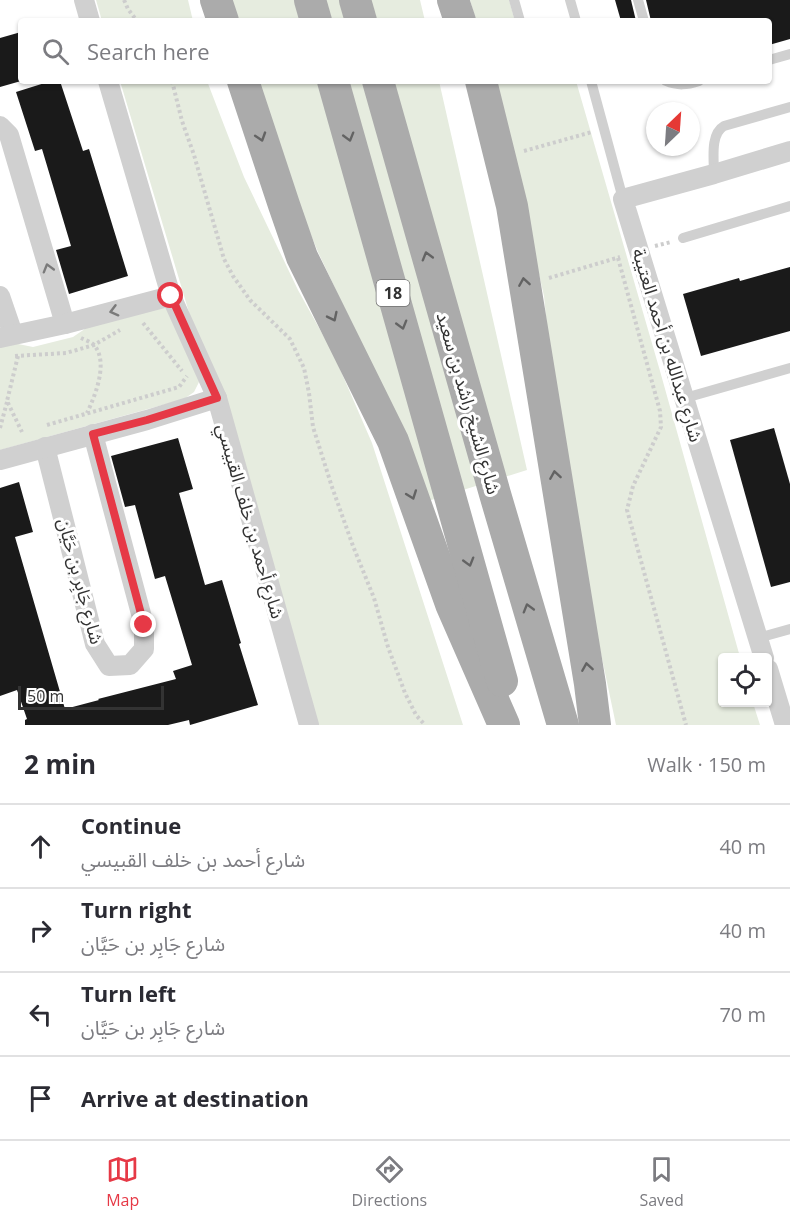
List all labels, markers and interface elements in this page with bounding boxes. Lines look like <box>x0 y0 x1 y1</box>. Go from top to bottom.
search box <box>18 18 772 84</box>
icon: search <box>39 35 72 68</box>
text: Search here <box>87 36 210 66</box>
north arrow <box>646 102 700 156</box>
one-way arrow <box>254 131 266 141</box>
one-way arrow <box>342 131 354 142</box>
street label: شارع عبدالله بن أحمد العتيبة <box>624 245 709 446</box>
one-way arrow <box>422 251 434 262</box>
one-way arrow <box>43 263 55 274</box>
one-way arrow <box>519 278 531 287</box>
road number: 18 <box>376 280 410 306</box>
route start <box>157 282 183 308</box>
one-way arrow <box>109 304 120 316</box>
street label: شارع الشيخ راشد بن سعيد <box>429 309 506 498</box>
one-way arrow <box>325 311 337 322</box>
one-way arrow <box>395 319 407 330</box>
street label: شارع أحمد بن خلف القبيسي <box>209 421 290 622</box>
one-way arrow <box>549 470 562 480</box>
one-way arrow <box>405 489 418 500</box>
street label: شارع جَابِر بن حَيَّان <box>50 515 109 648</box>
one-way arrow <box>462 556 474 567</box>
one-way arrow <box>523 604 535 614</box>
route end <box>130 611 156 637</box>
map controls <box>718 653 772 707</box>
button: locate <box>718 653 772 707</box>
one-way arrow <box>581 662 594 672</box>
scale bar <box>18 683 164 710</box>
text: 50 m <box>27 685 64 707</box>
text: 2 min <box>24 746 96 782</box>
text: Walk · 150 m <box>647 751 766 778</box>
text: Continue <box>81 810 181 840</box>
icon: ahead <box>24 830 57 863</box>
text: 40 m <box>719 833 766 860</box>
text: شارع أحمد بن خلف القبيسي <box>81 846 305 873</box>
text: Turn right <box>81 894 192 924</box>
icon: right <box>24 914 57 947</box>
text: 40 m <box>719 917 766 944</box>
text: شارع جَابِر بن حَيَّان <box>81 930 225 957</box>
text: Turn left <box>81 978 176 1008</box>
icon: left <box>24 998 57 1031</box>
text: 70 m <box>719 1001 766 1028</box>
text: شارع جَابِر بن حَيَّان <box>81 1014 225 1041</box>
icon: arrive <box>24 1082 57 1115</box>
text: Arrive at destination <box>81 1083 309 1113</box>
tab: Map <box>106 1153 139 1211</box>
tab: Directions <box>352 1153 427 1211</box>
tab: Saved <box>639 1153 684 1211</box>

